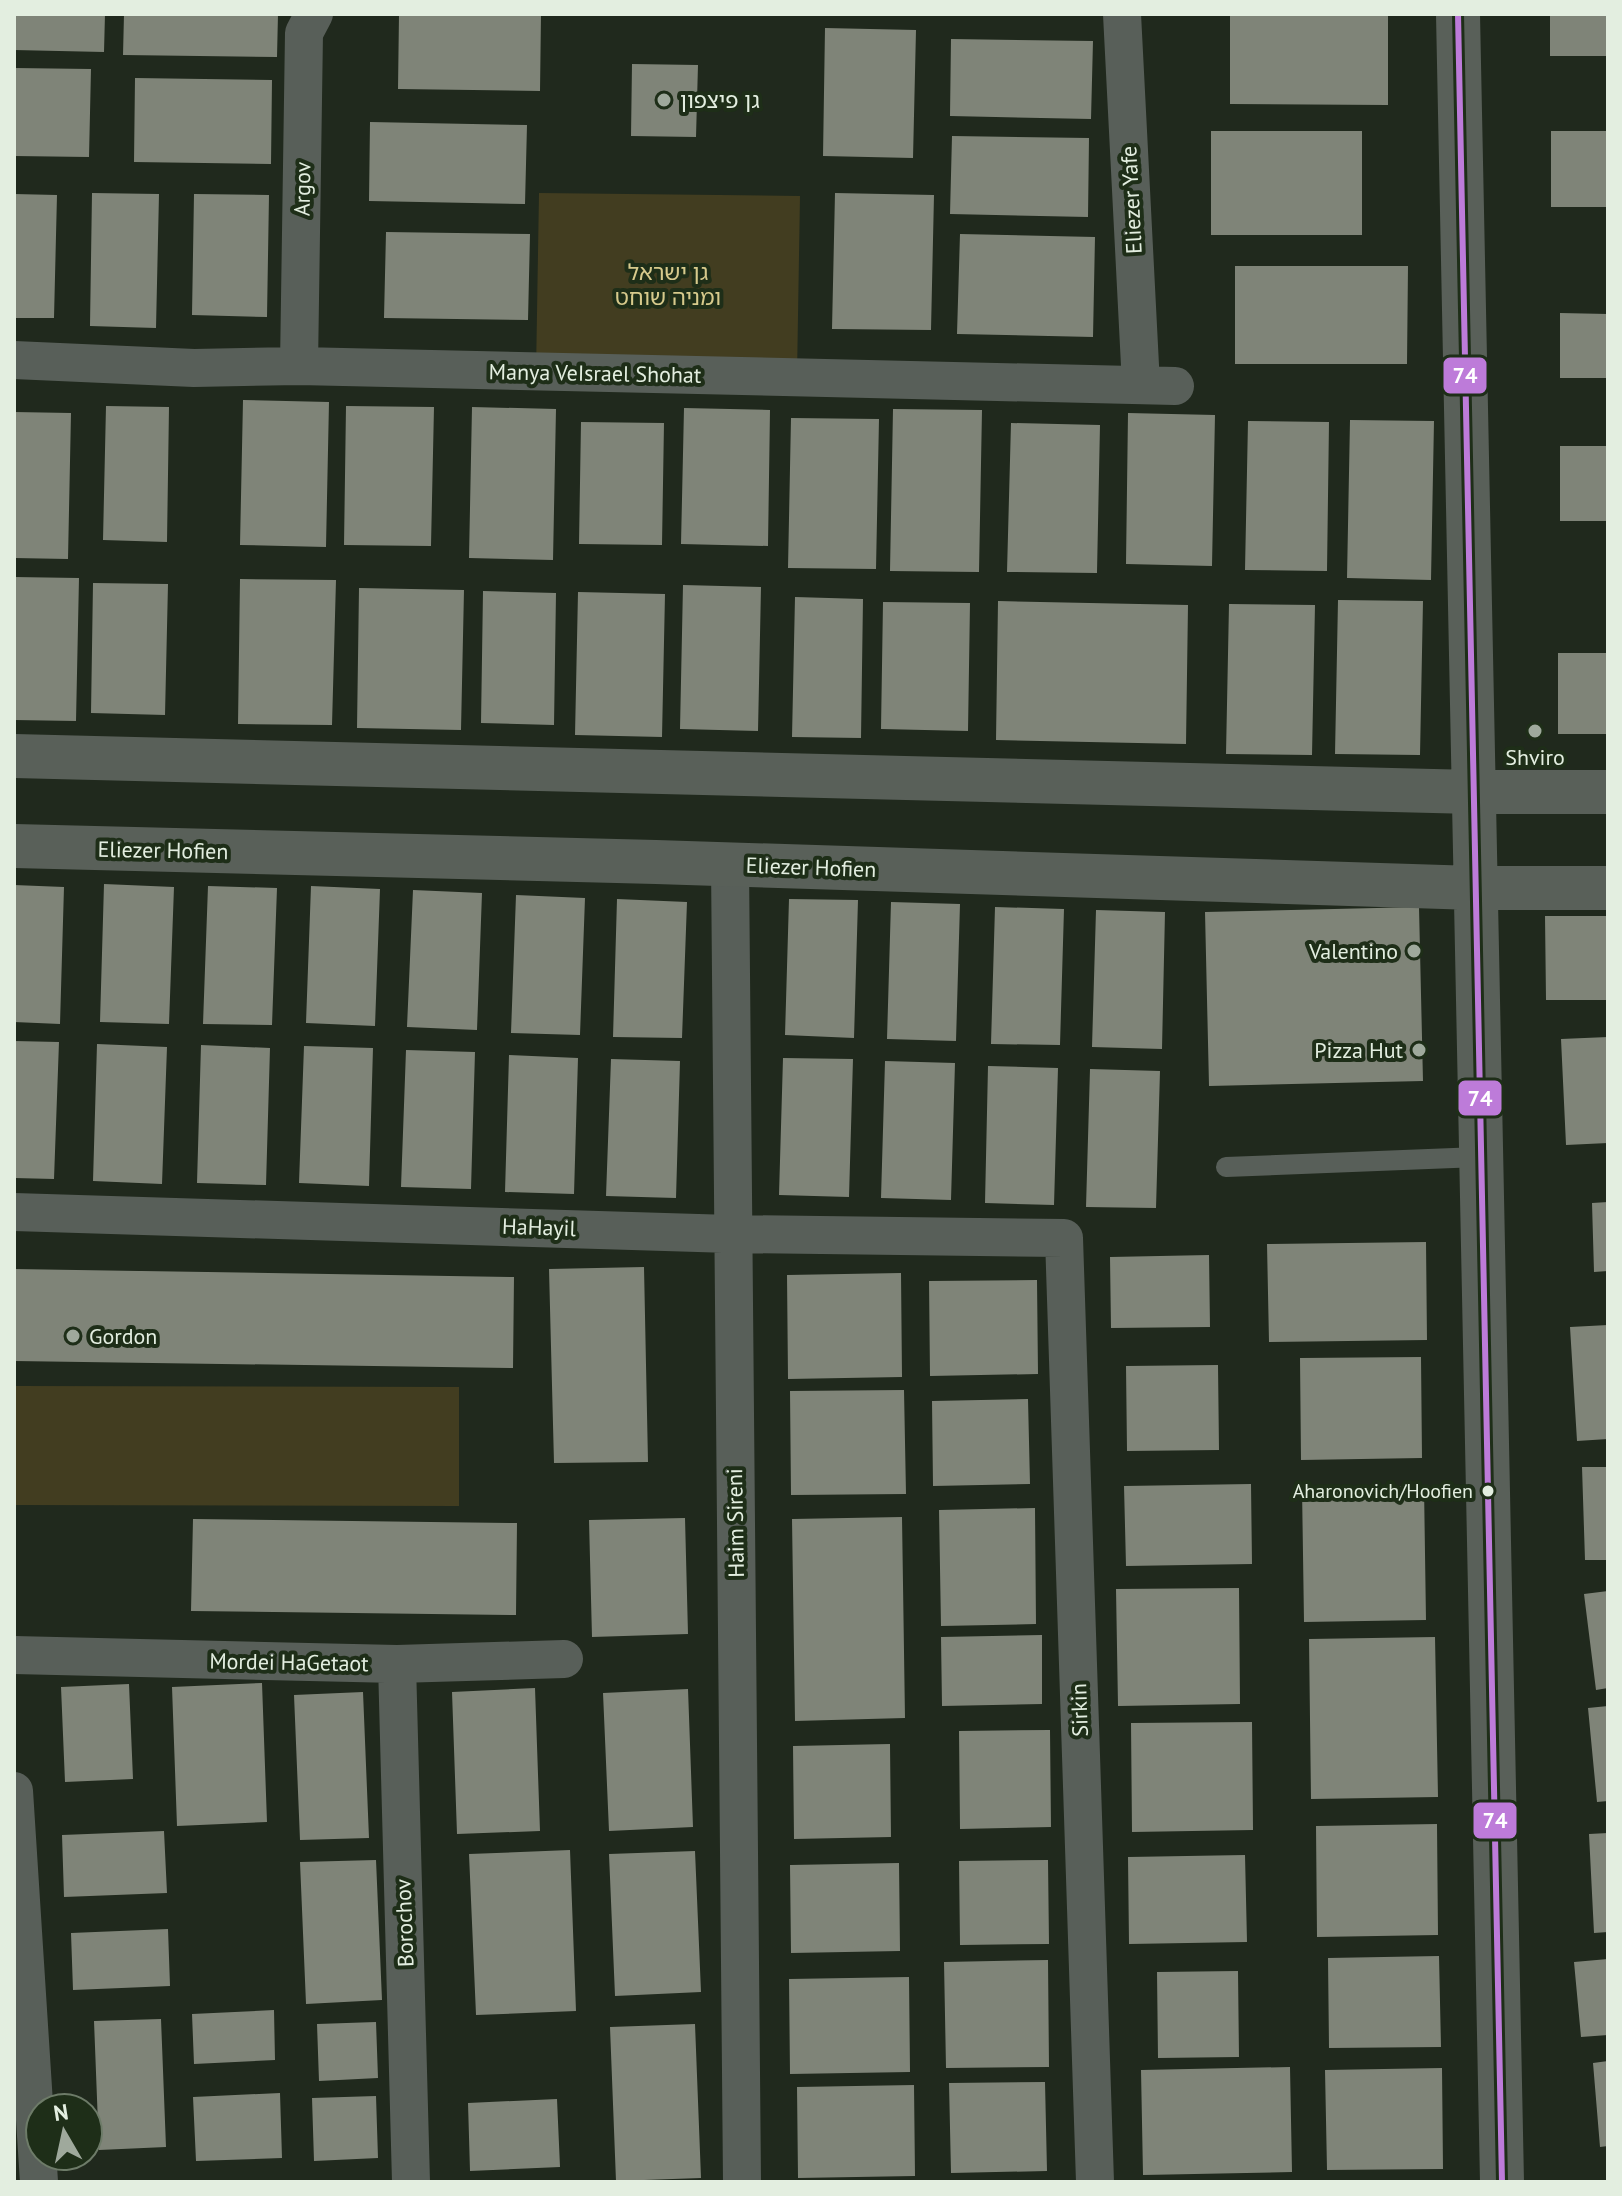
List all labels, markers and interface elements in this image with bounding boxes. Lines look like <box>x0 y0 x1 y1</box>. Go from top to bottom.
place label: גן פיצפון <box>680 86 760 114</box>
marker: גן פיצפון <box>655 91 673 109</box>
street label: Eliezer Yafe <box>1114 145 1148 255</box>
street label: Argov <box>288 161 316 216</box>
park label: גן ישראל ומניה שוחט <box>615 258 721 311</box>
line badge: 74 <box>1442 356 1488 395</box>
street label: Manya VeIsrael Shohat <box>488 357 702 389</box>
text: 74 <box>1453 361 1478 389</box>
marker: Shviro <box>1526 722 1544 740</box>
place label: Shviro <box>1505 743 1565 771</box>
street label: Eliezer Hofien <box>97 835 229 865</box>
street label: Eliezer Hofien <box>745 851 877 883</box>
place label: Valentino <box>1308 937 1398 965</box>
marker: Valentino <box>1405 942 1423 960</box>
place label: Pizza Hut <box>1314 1036 1404 1064</box>
marker: Pizza Hut <box>1410 1041 1428 1059</box>
line badge: 74 <box>1457 1079 1503 1117</box>
text: 74 <box>1468 1084 1493 1112</box>
street label: HaHayil <box>502 1212 577 1242</box>
place label: Gordon <box>89 1322 157 1350</box>
marker: Gordon <box>64 1327 82 1345</box>
street label: Haim Sireni <box>720 1468 750 1578</box>
place label: Aharonovich/Hoofien <box>1293 1478 1473 1504</box>
marker: Aharonovich/Hoofien <box>1480 1483 1496 1499</box>
street label: Mordei HaGetaot <box>209 1647 369 1677</box>
street label: Sirkin <box>1064 1683 1094 1737</box>
line badge: 74 <box>1472 1801 1518 1840</box>
text: 74 <box>1483 1806 1508 1834</box>
street label: Borochov <box>388 1878 420 1967</box>
north arrow <box>24 2092 104 2172</box>
text: N <box>52 2097 70 2127</box>

